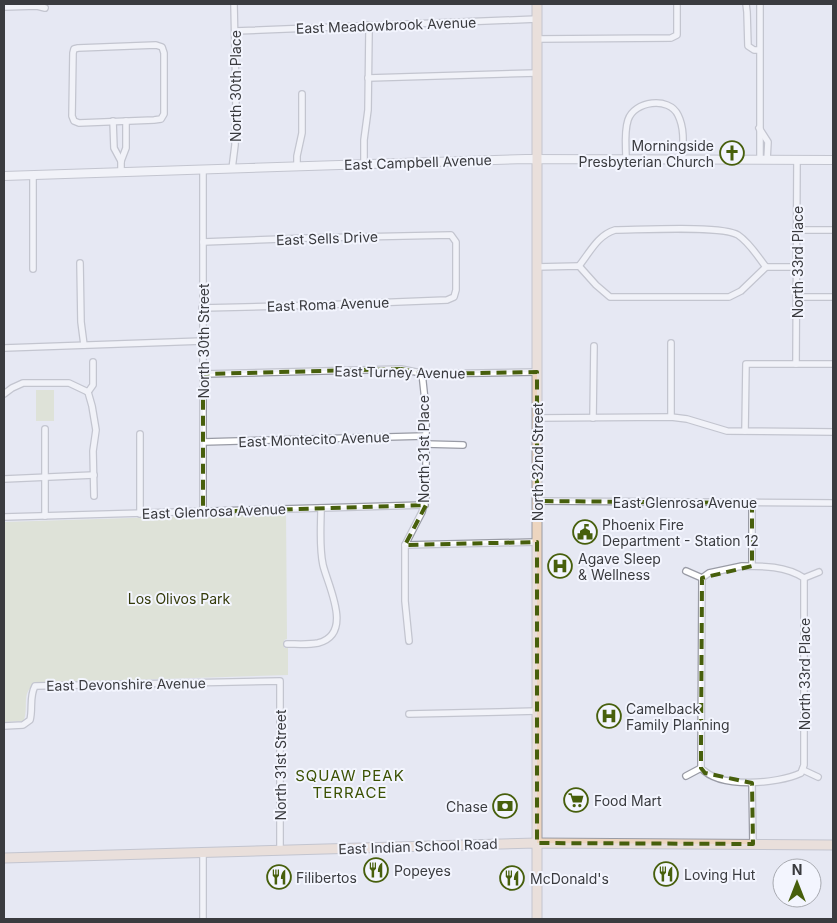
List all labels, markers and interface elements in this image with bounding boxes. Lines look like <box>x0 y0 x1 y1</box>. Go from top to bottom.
street label: East Meadowbrook Avenue <box>296 13 476 37</box>
street label: North 30th Place <box>227 30 244 142</box>
place label: Morningside Presbyterian Church <box>578 137 714 170</box>
church icon: Morningside Presbyterian Church <box>719 140 745 166</box>
street label: East Campbell Avenue <box>344 151 492 173</box>
street label: North 33rd Place <box>789 206 806 318</box>
street label: East Sells Drive <box>276 228 378 248</box>
street label: North 30th Street <box>195 283 212 399</box>
street label: East Roma Avenue <box>266 293 390 315</box>
street label: East Turney Avenue <box>334 362 466 382</box>
street label: North 31st Place <box>415 395 432 503</box>
street label: North 32nd Street <box>529 402 546 521</box>
street label: East Montecito Avenue <box>238 428 390 450</box>
street label: East Glenrosa Avenue <box>613 494 757 511</box>
street label: East Glenrosa Avenue <box>142 500 286 522</box>
place label: Phoenix Fire Department - Station 12 <box>602 516 759 549</box>
public building icon: Phoenix Fire Department - Station 12 <box>572 519 598 545</box>
place label: Agave Sleep & Wellness <box>578 550 661 583</box>
hospital icon: Agave Sleep & Wellness <box>547 553 573 579</box>
park label: Los Olivos Park <box>128 590 231 607</box>
street label: North 33rd Place <box>796 618 813 730</box>
street label: East Devonshire Avenue <box>46 674 206 694</box>
place label: Camelback Family Planning <box>626 700 730 733</box>
hospital icon: Camelback Family Planning <box>596 703 622 729</box>
street label: North 31st Street <box>272 709 289 820</box>
district label: SQUAW PEAK TERRACE <box>295 766 405 802</box>
supermarket icon: Food Mart <box>563 787 589 813</box>
place label: Food Mart <box>594 792 662 809</box>
bank icon: Chase <box>492 793 518 819</box>
place label: Chase <box>446 798 488 815</box>
street label: East Indian School Road <box>338 835 498 857</box>
restaurant icon: Popeyes <box>363 857 389 883</box>
north arrow <box>772 858 822 908</box>
restaurant icon: Loving Hut <box>653 861 679 887</box>
text: N <box>792 861 802 878</box>
place label: Popeyes <box>394 862 451 879</box>
restaurant icon: Filibertos <box>266 864 292 890</box>
restaurant icon: McDonald's <box>499 865 525 891</box>
place label: Loving Hut <box>684 866 756 883</box>
place label: Filibertos <box>296 869 357 886</box>
place label: McDonald's <box>530 870 609 887</box>

